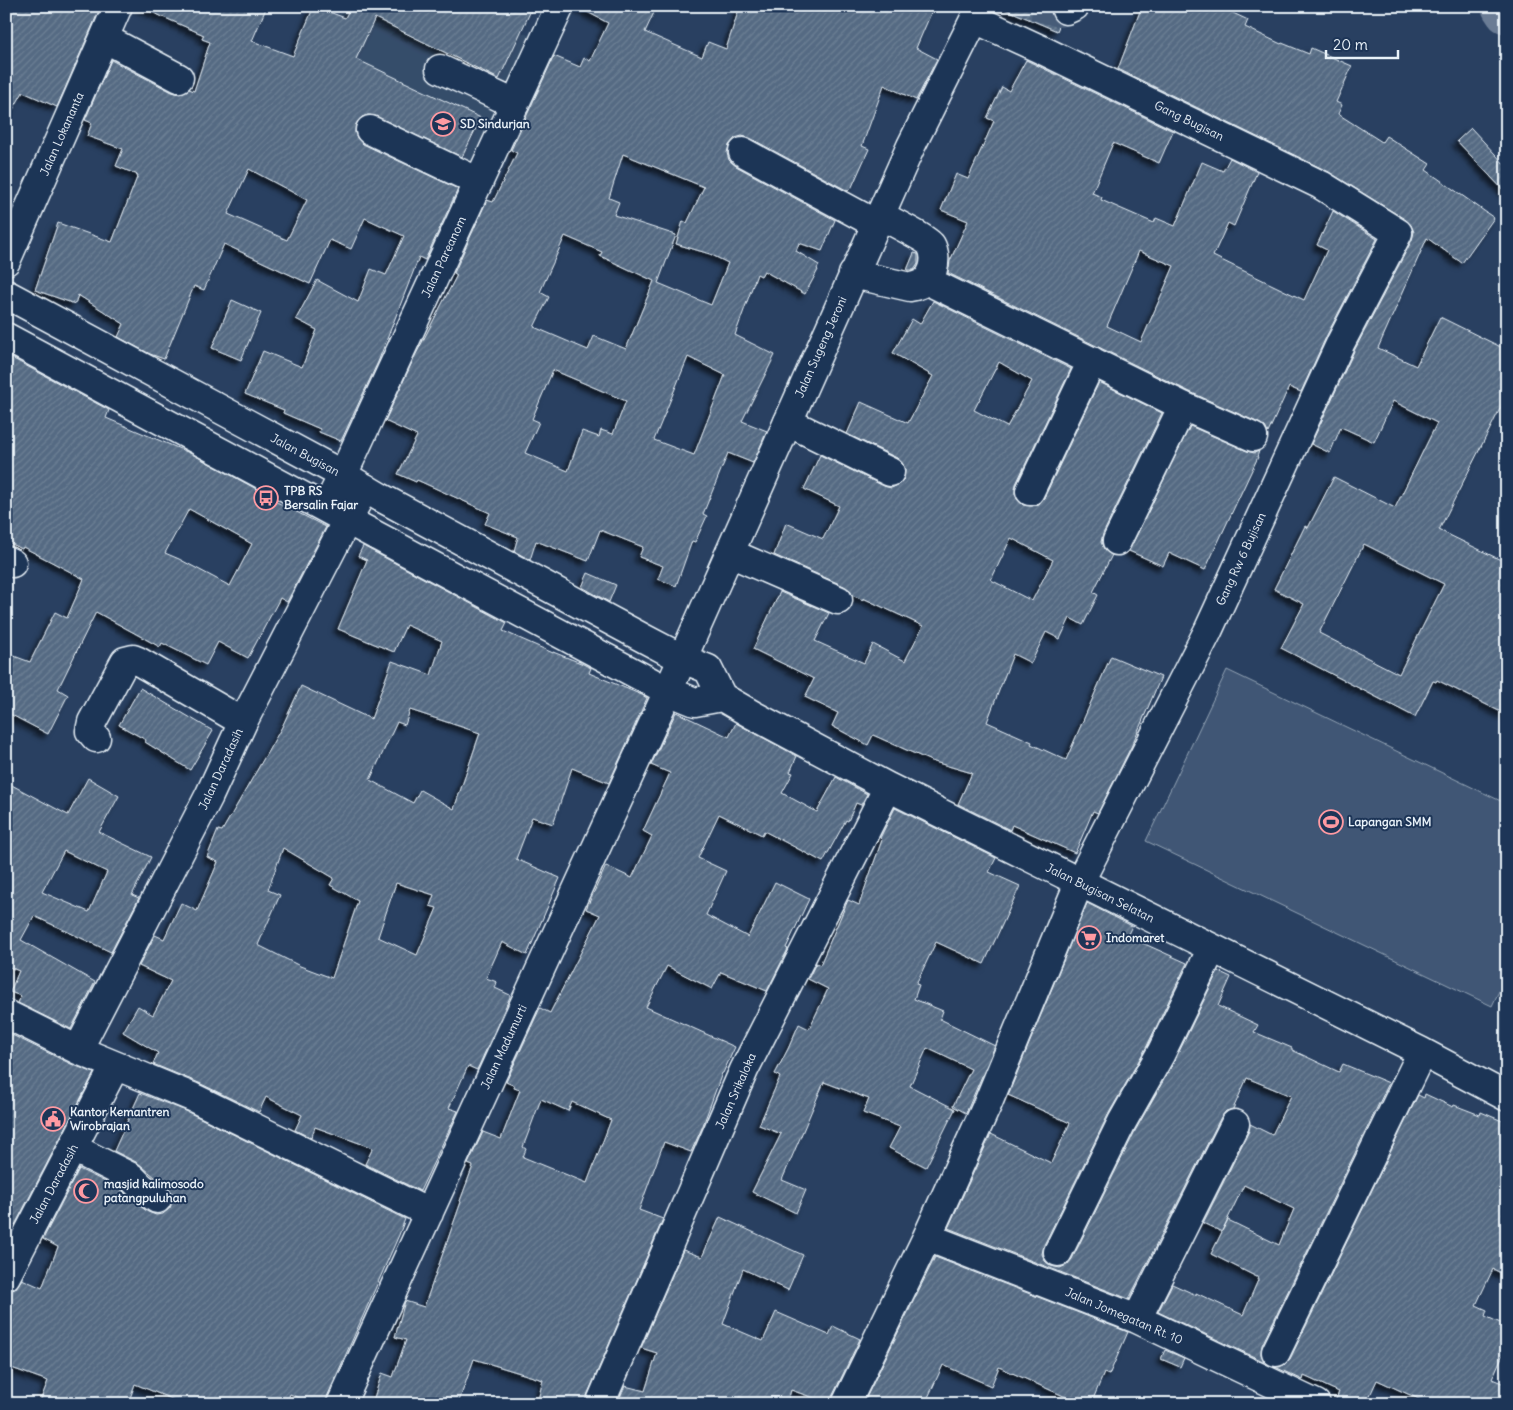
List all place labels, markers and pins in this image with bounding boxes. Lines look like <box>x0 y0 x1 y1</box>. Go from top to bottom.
school or university icon: SD Sindurjan <box>430 111 456 137</box>
place label: SD Sindurjan <box>460 116 530 131</box>
place label: TPB RS Bersalin Fajar <box>284 483 358 512</box>
bus stop icon: TPB RS Bersalin Fajar <box>253 485 279 511</box>
sports icon: Lapangan SMM <box>1318 809 1344 835</box>
place label: Lapangan SMM <box>1348 814 1431 830</box>
supermarket icon: Indomaret <box>1076 925 1102 951</box>
place label: Indomaret <box>1106 930 1165 945</box>
place label: Kantor Kemantren Wirobrajan <box>70 1104 169 1133</box>
public building icon: Kantor Kemantren Wirobrajan <box>40 1106 66 1132</box>
place label: masjid kalimosodo patangpuluhan <box>104 1176 204 1206</box>
mosque icon: masjid kalimosodo patangpuluhan <box>73 1178 99 1204</box>

